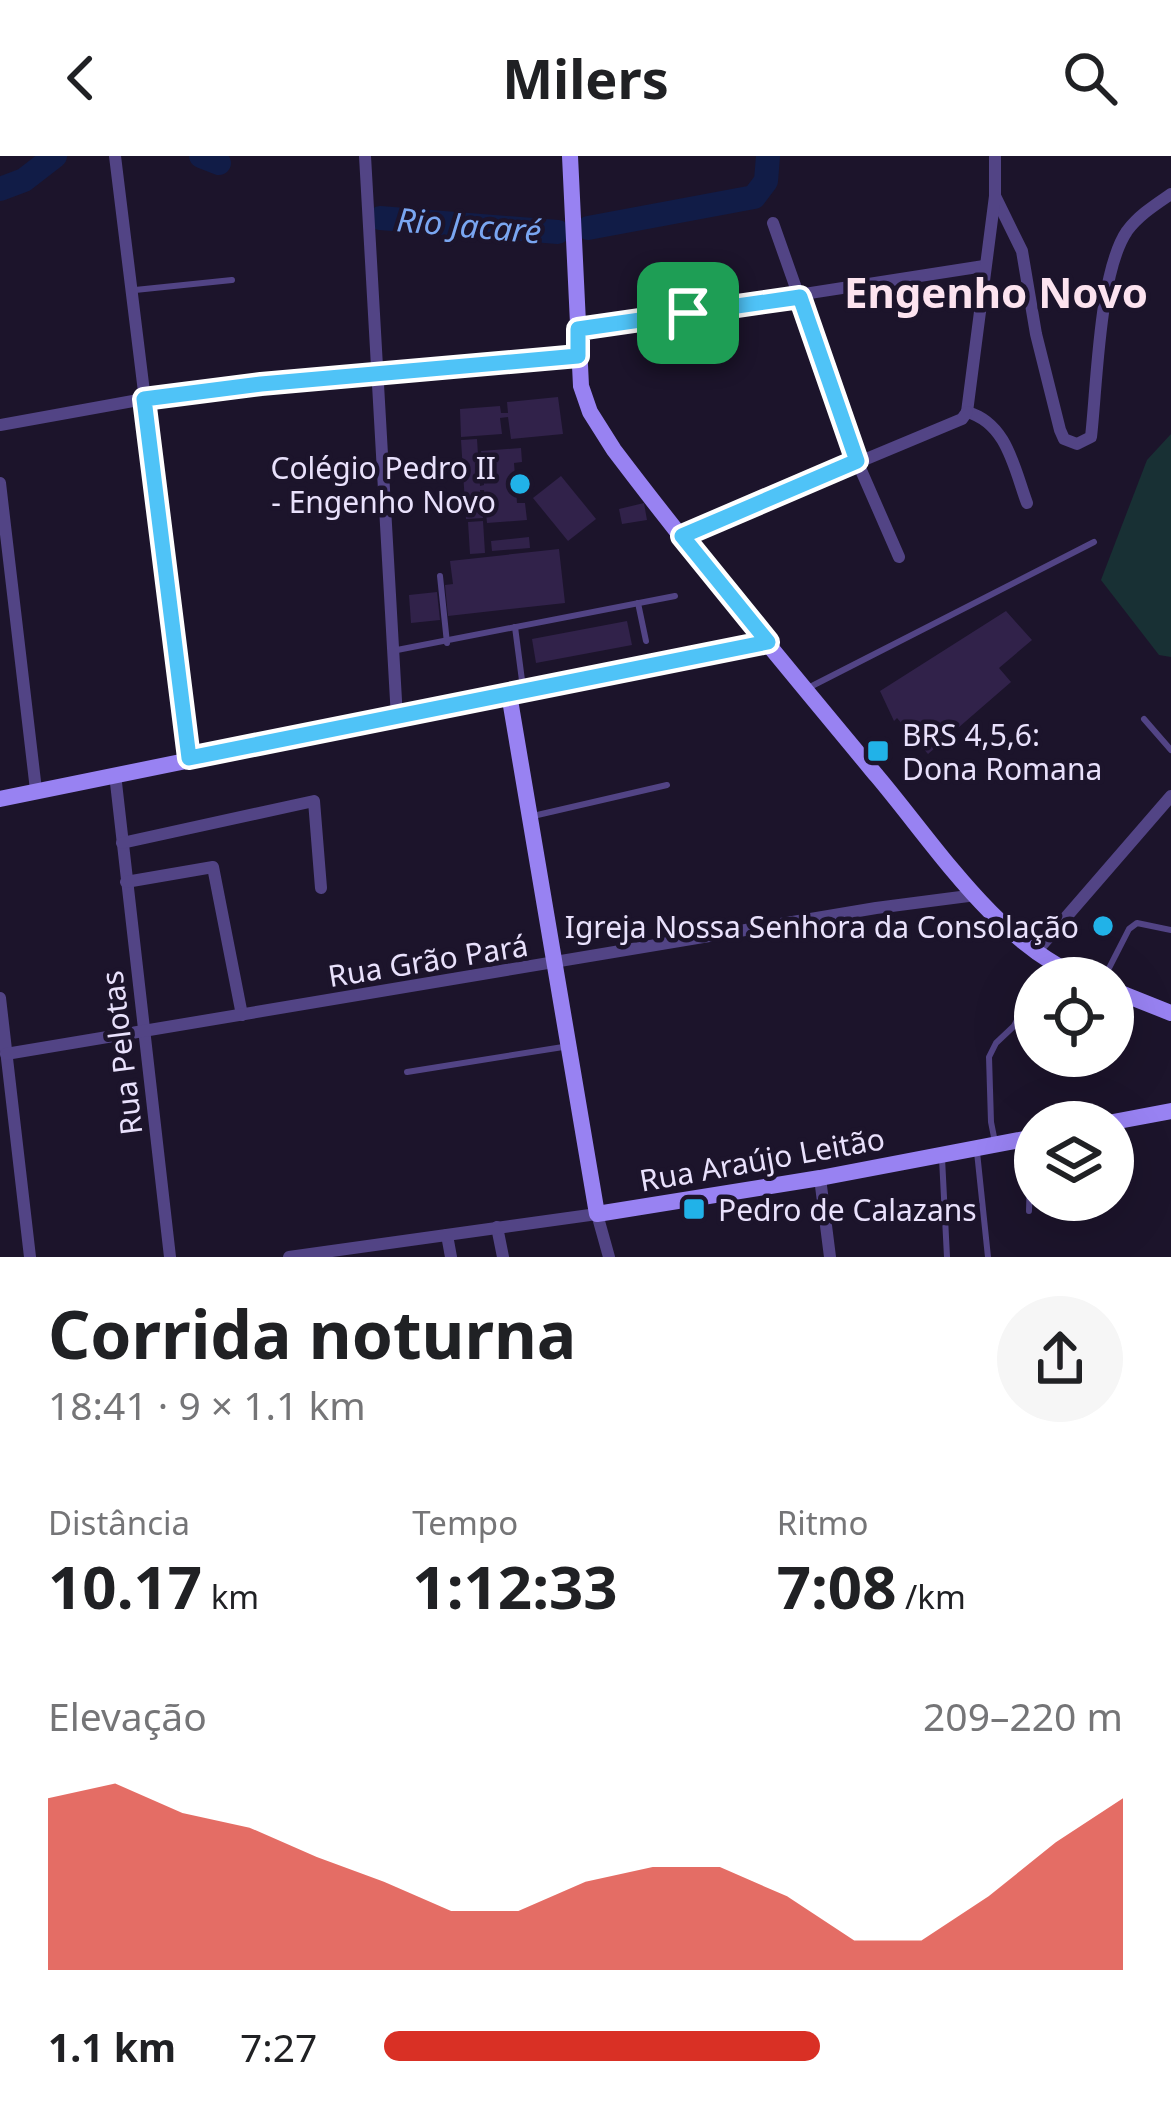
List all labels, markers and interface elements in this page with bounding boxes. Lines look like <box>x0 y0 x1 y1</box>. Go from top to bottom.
text: Milers <box>502 41 669 115</box>
icon: back <box>48 45 114 111</box>
icon: search <box>1057 45 1123 111</box>
water label: Rio Jacaré <box>395 196 544 254</box>
pin <box>637 262 739 364</box>
district label: Engenho Novo <box>844 263 1148 320</box>
icon: arrive <box>655 280 721 346</box>
place label: Colégio Pedro II - Engenho Novo <box>270 447 496 522</box>
marker: Colégio Pedro II - Engenho Novo <box>507 471 533 497</box>
place label: BRS 4,5,6: Dona Romana <box>902 714 1102 789</box>
marker: BRS 4,5,6: Dona Romana <box>865 738 891 764</box>
place label: Igreja Nossa Senhora da Consolação <box>565 906 1079 947</box>
marker: Igreja Nossa Senhora da Consolação <box>1090 913 1116 939</box>
street label: Rua Grão Pará <box>325 924 531 996</box>
map controls <box>1014 957 1134 1221</box>
button: locate <box>1014 957 1134 1077</box>
street label: Rua Pelotas <box>91 969 151 1137</box>
button: layers <box>1014 1101 1134 1221</box>
street label: Rua Araújo Leitão <box>636 1117 888 1201</box>
place label: Pedro de Calazans <box>718 1189 977 1230</box>
marker: Pedro de Calazans <box>681 1196 707 1222</box>
text: Corrida noturna <box>48 1288 576 1378</box>
button: share <box>997 1296 1123 1422</box>
text: 18:41 · 9 × 1.1 km <box>48 1378 366 1431</box>
text: Distância <box>48 1500 190 1545</box>
text: Tempo <box>412 1500 518 1545</box>
text: Ritmo <box>777 1500 868 1545</box>
text: 10.17 <box>48 1545 202 1627</box>
text: 1:12:33 <box>412 1545 618 1627</box>
text: 7:08 <box>777 1545 896 1627</box>
text: km <box>202 1574 259 1619</box>
text: /km <box>896 1574 966 1619</box>
text: Elevação <box>48 1689 207 1742</box>
text: 209–220 m <box>923 1689 1123 1742</box>
text: 1.1 km <box>48 2020 176 2073</box>
text: 7:27 <box>240 2020 317 2073</box>

